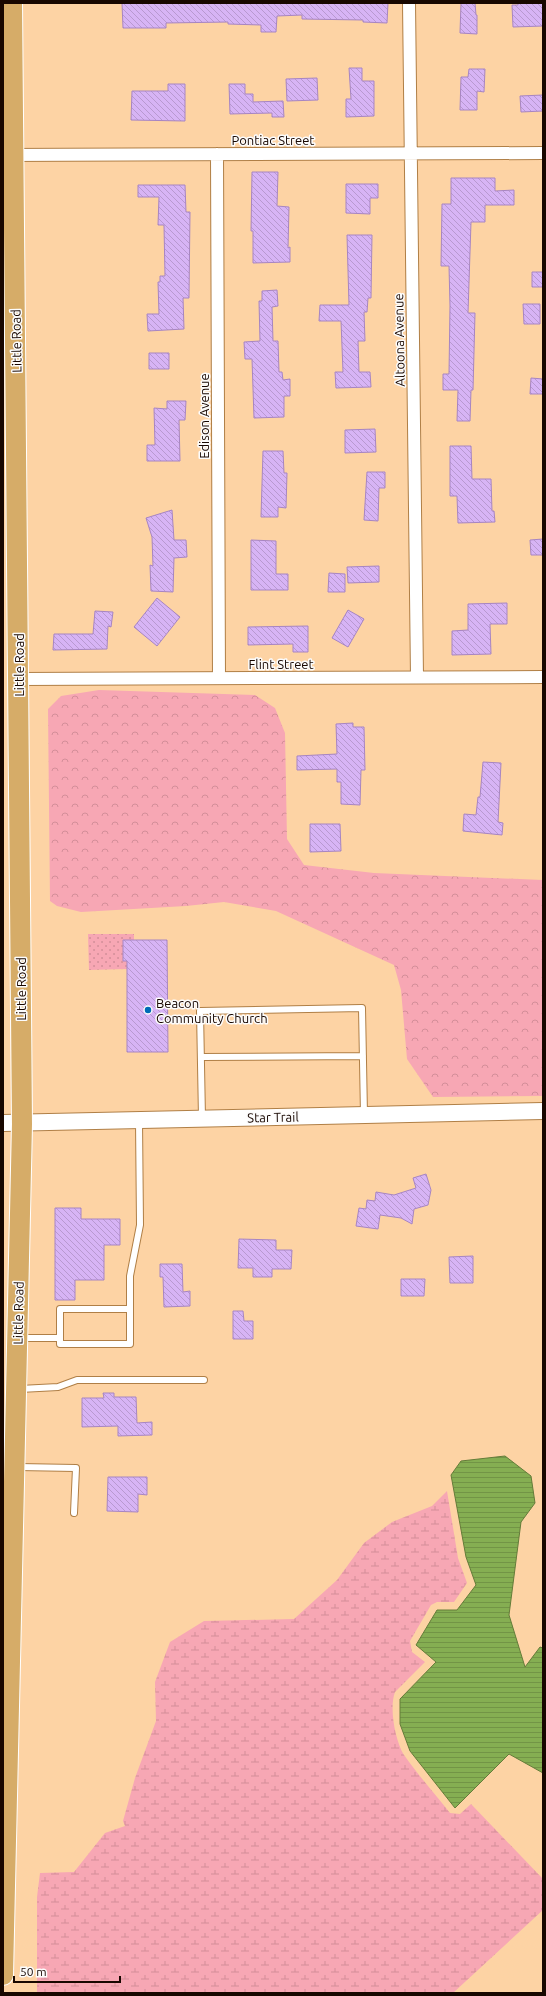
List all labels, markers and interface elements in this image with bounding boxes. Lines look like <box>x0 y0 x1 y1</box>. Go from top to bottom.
street label: Pontiac Street <box>232 133 314 147</box>
street label: Altoona Avenue <box>391 293 407 387</box>
street label: Little Road <box>8 309 24 373</box>
street label: Edison Avenue <box>197 373 211 459</box>
street label: Little Road <box>12 633 26 697</box>
street label: Flint Street <box>248 657 314 671</box>
street label: Little Road <box>14 957 28 1021</box>
place label: Beacon Community Church <box>156 996 268 1025</box>
marker: Beacon Community Church <box>143 1005 153 1015</box>
street label: Star Trail <box>247 1110 299 1124</box>
street label: Little Road <box>10 1281 26 1345</box>
scale bar <box>14 1958 120 1984</box>
text: 50 m <box>20 1965 47 1978</box>

